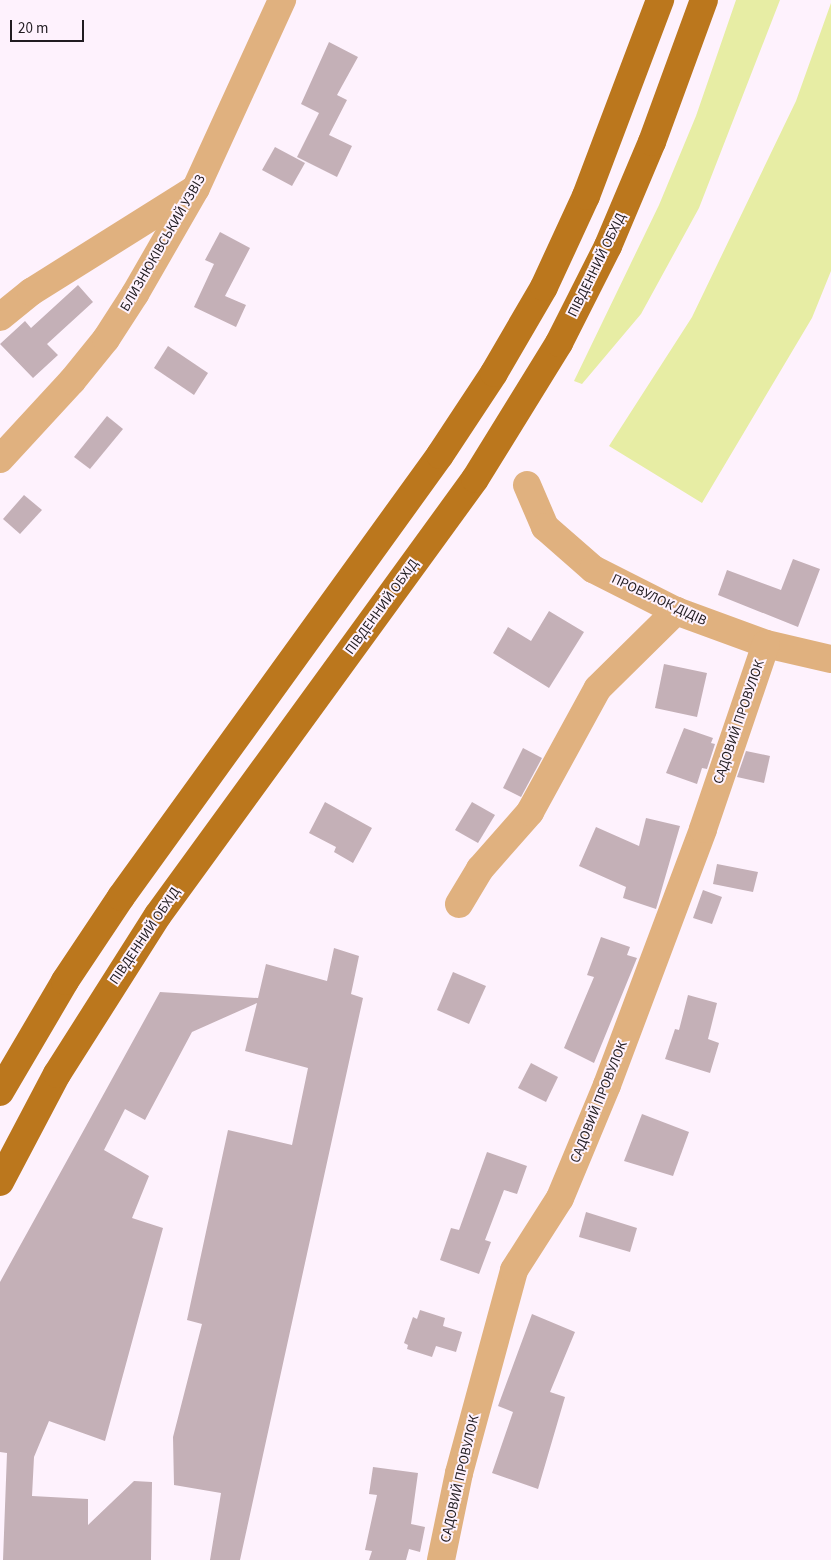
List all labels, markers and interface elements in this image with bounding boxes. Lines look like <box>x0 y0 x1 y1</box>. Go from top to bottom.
scale bar <box>12 10 86 42</box>
text: 20 m <box>18 18 48 39</box>
street label: БЛИЗНЮКІВСЬКИЙ УЗВІЗ <box>117 172 209 314</box>
street label: ПІВДЕННИЙ ОБХІД <box>565 210 629 320</box>
street label: ПІВДЕННИЙ ОБХІД <box>342 556 422 658</box>
street label: ПРОВУЛОК ДІДІВ <box>609 571 709 629</box>
street label: САДОВИЙ ПРОВУЛОК <box>710 658 768 786</box>
street label: ПІВДЕННИЙ ОБХІД <box>106 884 184 988</box>
street label: САДОВИЙ ПРОВУЛОК <box>567 1038 631 1166</box>
street label: САДОВИЙ ПРОВУЛОК <box>437 1414 483 1544</box>

